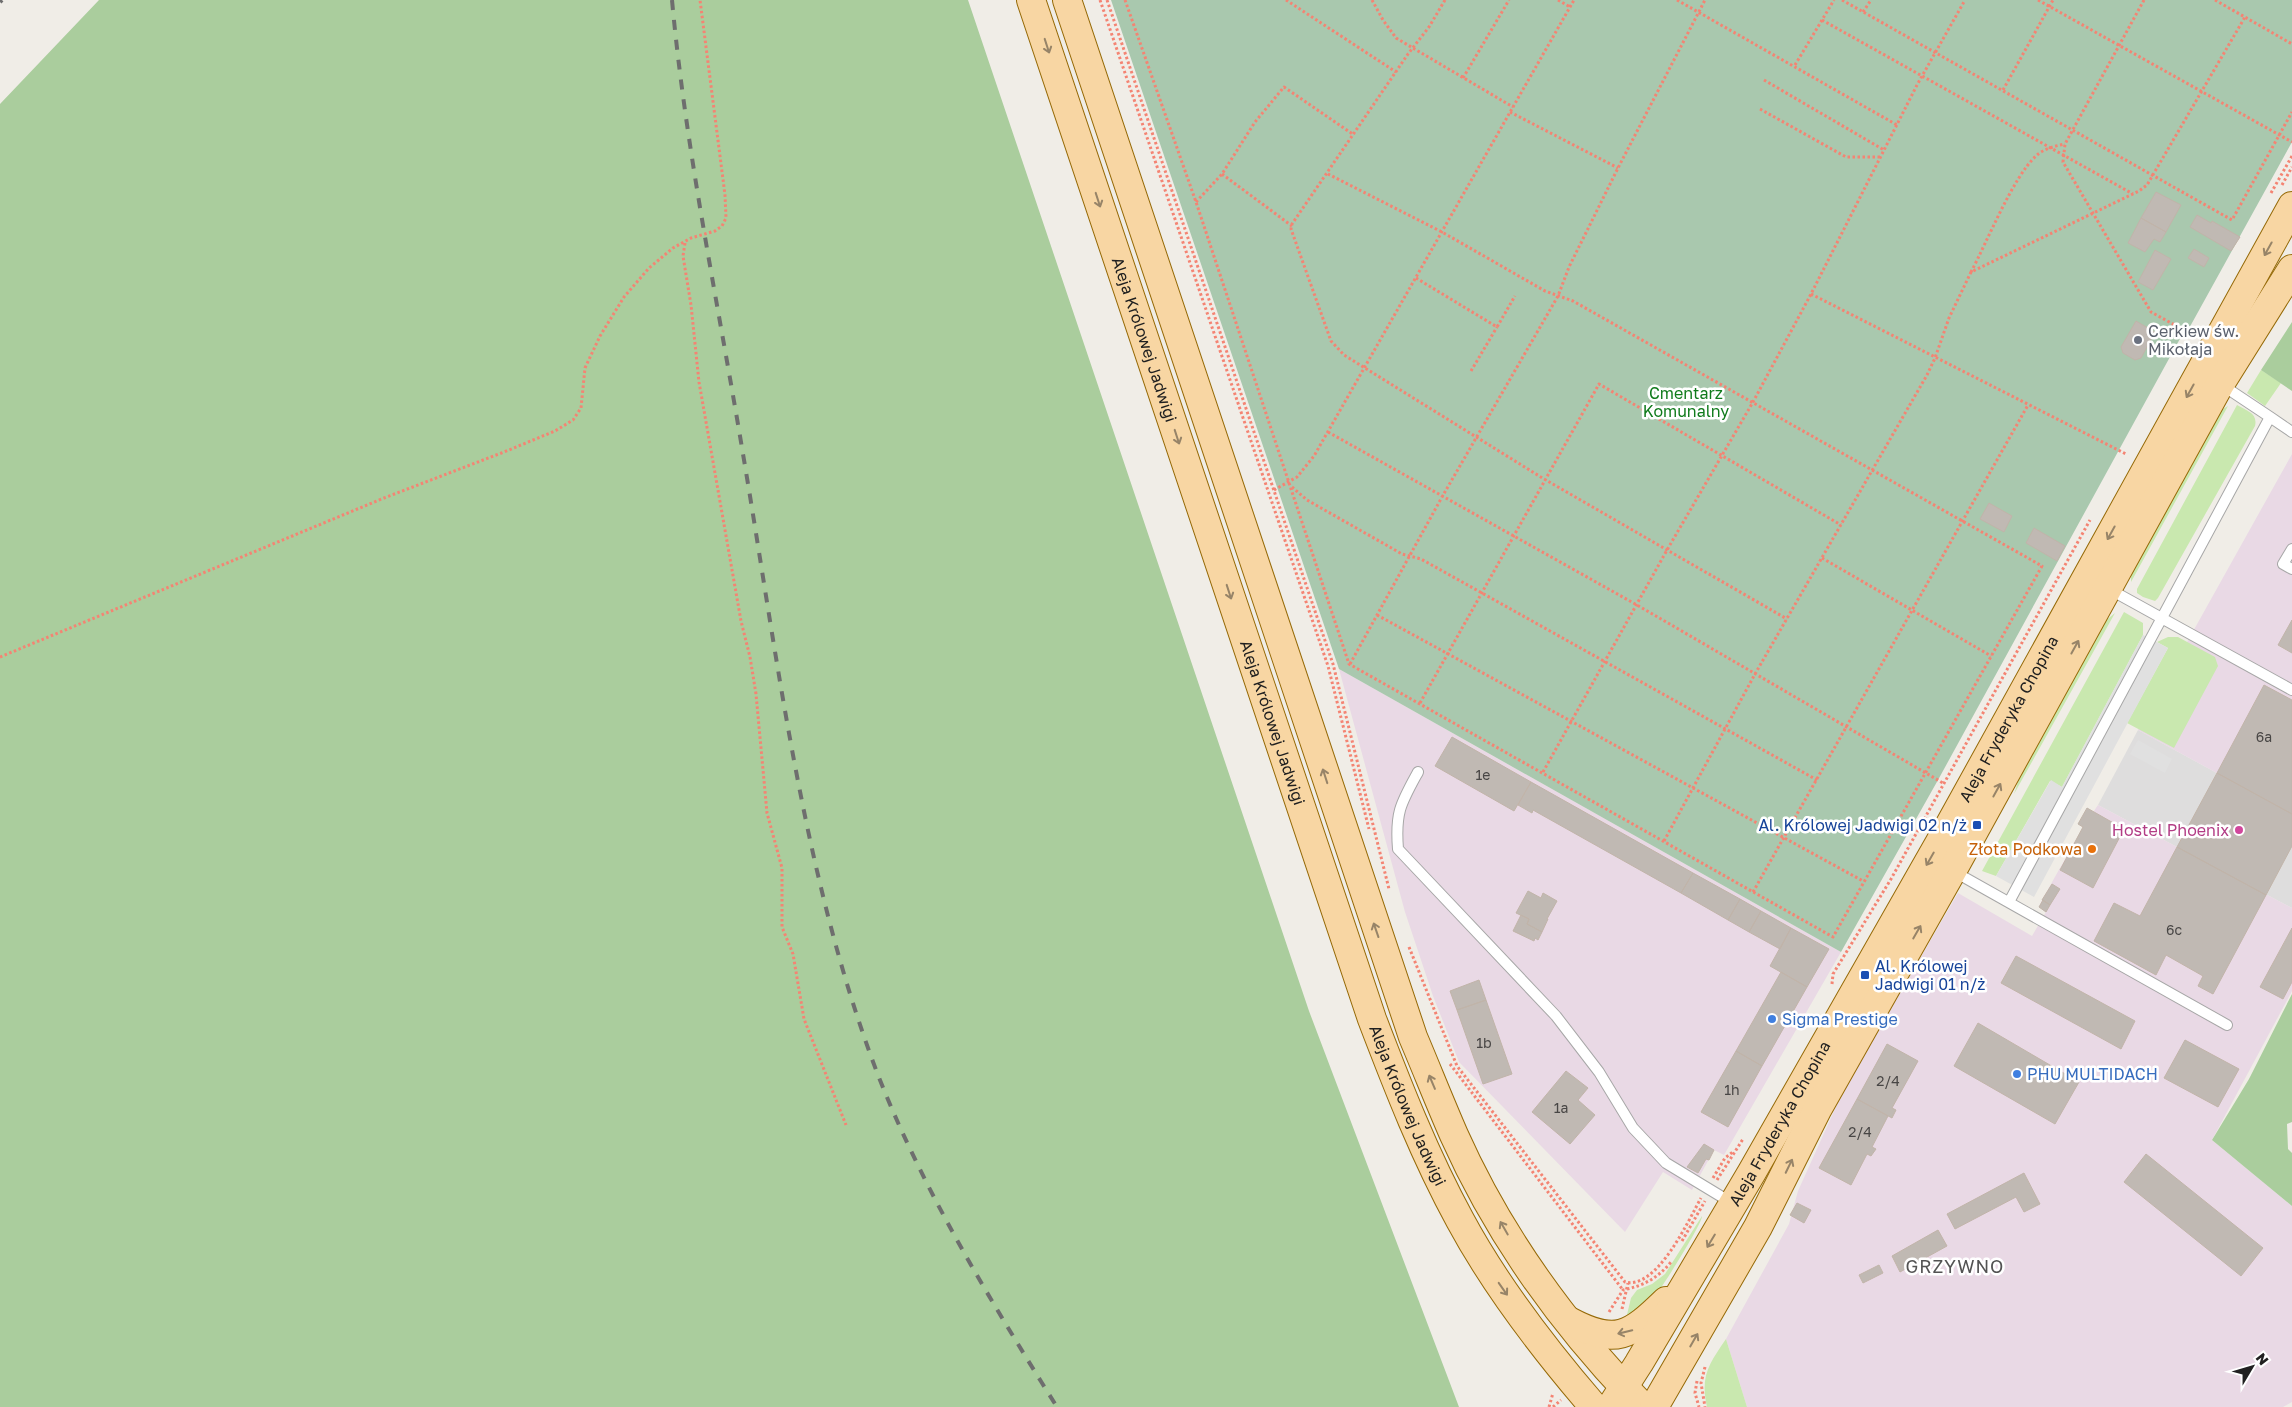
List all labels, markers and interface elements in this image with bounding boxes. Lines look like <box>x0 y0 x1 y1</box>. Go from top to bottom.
one-way arrow <box>1042 38 1052 54</box>
one-way arrow <box>1094 192 1103 208</box>
one-way arrow <box>2263 241 2273 255</box>
street label: Aleja Królowej Jadwigi <box>1108 254 1182 425</box>
place label: Cerkiew św. Mikołaja <box>2148 321 2239 359</box>
marker: Cerkiew św. Mikołaja <box>2132 334 2144 346</box>
park label: Cmentarz Komunalny <box>1643 383 1729 421</box>
one-way arrow <box>2185 383 2194 398</box>
one-way arrow <box>1173 429 1183 445</box>
one-way arrow <box>2106 526 2116 541</box>
one-way arrow <box>1224 583 1234 599</box>
street label: Aleja Fryderyka Chopina <box>1954 632 2062 805</box>
street label: Aleja Królowej Jadwigi <box>1236 638 1310 808</box>
one-way arrow <box>2070 640 2080 655</box>
house number: 6a <box>2256 728 2272 745</box>
house number: 1e <box>1476 766 1490 783</box>
one-way arrow <box>1319 768 1329 784</box>
one-way arrow <box>1992 782 2002 797</box>
place label: Al. Królowej Jadwigi 02 n/ż <box>1758 815 1967 835</box>
marker: Al. Królowej Jadwigi 02 n/ż <box>1971 819 1983 831</box>
place label: Hostel Phoenix <box>2112 820 2229 840</box>
marker: Hostel Phoenix <box>2233 824 2245 836</box>
place label: Złota Podkowa <box>1969 839 2082 859</box>
marker: Złota Podkowa <box>2086 843 2098 855</box>
one-way arrow <box>1925 851 1935 866</box>
house number: 6c <box>2166 921 2182 938</box>
one-way arrow <box>1371 923 1380 938</box>
one-way arrow <box>1913 925 1923 939</box>
place label: Al. Królowej Jadwigi 01 n/ż <box>1875 956 1986 994</box>
marker: Al. Królowej Jadwigi 01 n/ż <box>1859 969 1871 981</box>
place label: Sigma Prestige <box>1782 1009 1898 1029</box>
marker: Sigma Prestige <box>1766 1013 1778 1025</box>
street label: Aleja Królowej Jadwigi <box>1365 1022 1451 1189</box>
house number: 1b <box>1476 1034 1492 1051</box>
street label: Aleja Fryderyka Chopina <box>1724 1037 1835 1210</box>
place label: PHU MULTIDACH <box>2027 1064 2158 1084</box>
marker: PHU MULTIDACH <box>2011 1068 2023 1080</box>
house number: 2/4 <box>1876 1072 1900 1089</box>
one-way arrow <box>1427 1075 1436 1091</box>
house number: 1h <box>1724 1081 1740 1098</box>
house number: 1a <box>1554 1099 1568 1116</box>
house number: 2/4 <box>1848 1123 1872 1140</box>
one-way arrow <box>1785 1159 1794 1174</box>
one-way arrow <box>1498 1221 1508 1236</box>
one-way arrow <box>1705 1234 1715 1248</box>
district label: GRZYWNO <box>1906 1255 2004 1277</box>
one-way arrow <box>1498 1282 1508 1296</box>
one-way arrow <box>1617 1328 1633 1337</box>
one-way arrow <box>1689 1333 1699 1347</box>
north arrow <box>2227 1342 2277 1392</box>
text: N <box>2253 1349 2273 1368</box>

